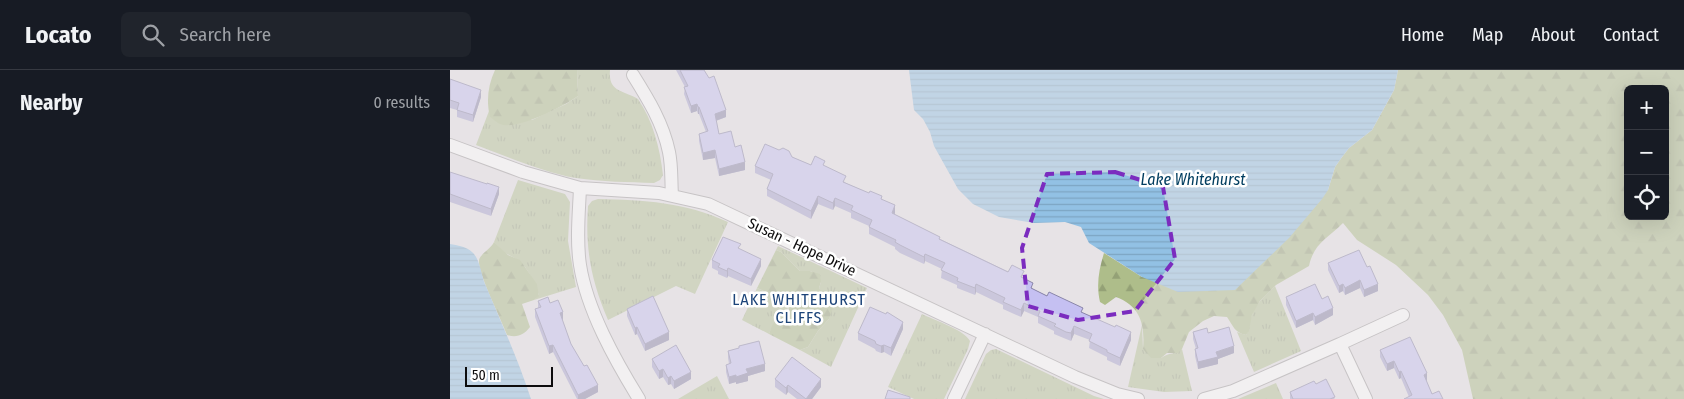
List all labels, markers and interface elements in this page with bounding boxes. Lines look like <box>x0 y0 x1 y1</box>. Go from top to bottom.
search box <box>121 12 471 57</box>
text: Locato <box>25 21 91 49</box>
icon: search <box>139 21 167 49</box>
text: Search here <box>179 23 271 46</box>
text: Home <box>1401 24 1444 46</box>
text: Map <box>1472 24 1503 46</box>
text: About <box>1531 24 1575 46</box>
text: Contact <box>1603 24 1659 46</box>
map controls <box>1624 85 1669 220</box>
button: + <box>1624 85 1669 130</box>
text: Nearby <box>20 90 82 116</box>
text: 0 results <box>373 93 430 112</box>
button: − <box>1624 130 1669 175</box>
water label: Lake Whitehurst <box>1141 170 1246 189</box>
button: locate <box>1624 175 1669 220</box>
street label: Susan - Hope Drive <box>745 214 859 280</box>
district label: LAKE WHITEHURST CLIFFS <box>732 290 866 327</box>
scale bar <box>465 364 552 387</box>
text: 50 m <box>472 367 500 384</box>

